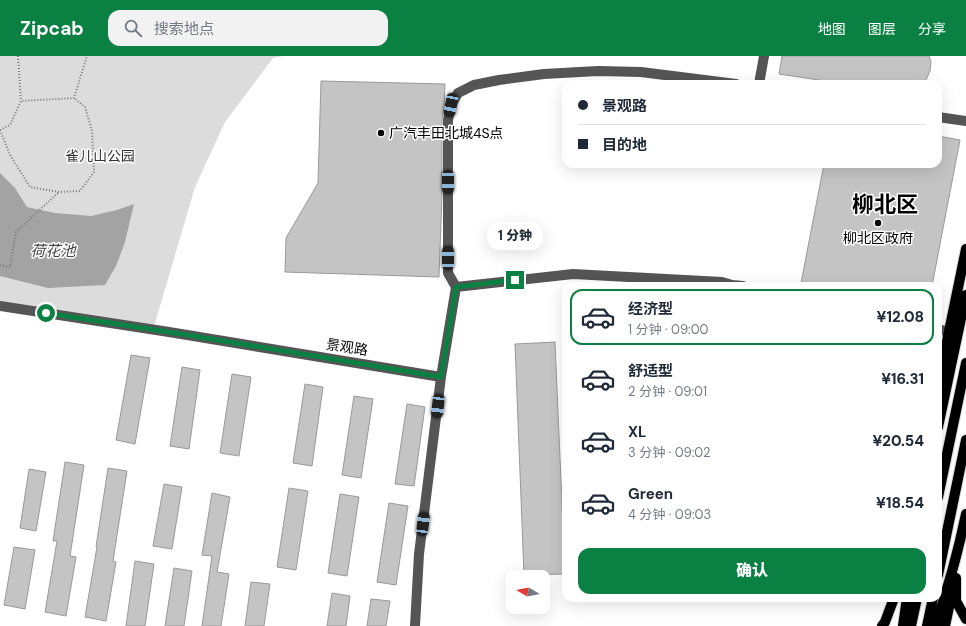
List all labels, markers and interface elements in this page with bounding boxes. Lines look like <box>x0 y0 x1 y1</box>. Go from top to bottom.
search box <box>108 10 388 46</box>
text: Zipcab <box>20 16 84 41</box>
icon: search <box>122 17 144 39</box>
text: 搜索地点 <box>154 19 214 39</box>
text: 地图 <box>818 20 846 38</box>
text: 图层 <box>868 20 896 38</box>
text: 分享 <box>918 20 946 38</box>
car <box>443 92 459 118</box>
text: 景观路 <box>602 96 647 116</box>
place label: 广汽丰田北城4S点 <box>389 124 504 142</box>
marker: 广汽丰田北城4S点 <box>376 128 386 138</box>
text: 目的地 <box>602 135 647 155</box>
park label: 雀儿山公园 <box>65 147 135 165</box>
car <box>442 170 454 194</box>
district label: 柳北区 <box>852 190 918 219</box>
marker: 柳北区政府 <box>873 218 883 228</box>
callout: 1 分钟 <box>487 222 543 250</box>
text: 1 分钟 <box>498 227 532 244</box>
place label: 柳北区政府 <box>843 229 913 247</box>
water label: 荷花池 <box>30 241 77 261</box>
car <box>442 246 454 270</box>
route end <box>506 271 524 289</box>
icon: car <box>580 299 616 335</box>
text: 经济型 <box>628 299 673 319</box>
route start <box>37 304 55 322</box>
text: ¥12.08 <box>877 307 924 327</box>
text: 1 分钟 · 09:00 <box>628 321 708 338</box>
street label: 景观路 <box>325 335 369 359</box>
icon: car <box>580 361 616 397</box>
text: 舒适型 <box>628 361 673 381</box>
text: ¥16.31 <box>881 369 924 389</box>
text: 2 分钟 · 09:01 <box>628 383 707 400</box>
car <box>431 393 445 419</box>
text: XL <box>628 422 646 442</box>
icon: car <box>580 423 616 459</box>
text: ¥20.54 <box>873 431 924 451</box>
text: 3 分钟 · 09:02 <box>628 444 711 461</box>
text: Green <box>628 484 673 504</box>
icon: car <box>580 485 616 521</box>
text: ¥18.54 <box>876 493 924 513</box>
text: 4 分钟 · 09:03 <box>628 506 711 523</box>
car <box>416 511 430 537</box>
button: 确认 <box>578 548 926 594</box>
north arrow <box>506 570 550 614</box>
map controls <box>506 570 550 614</box>

